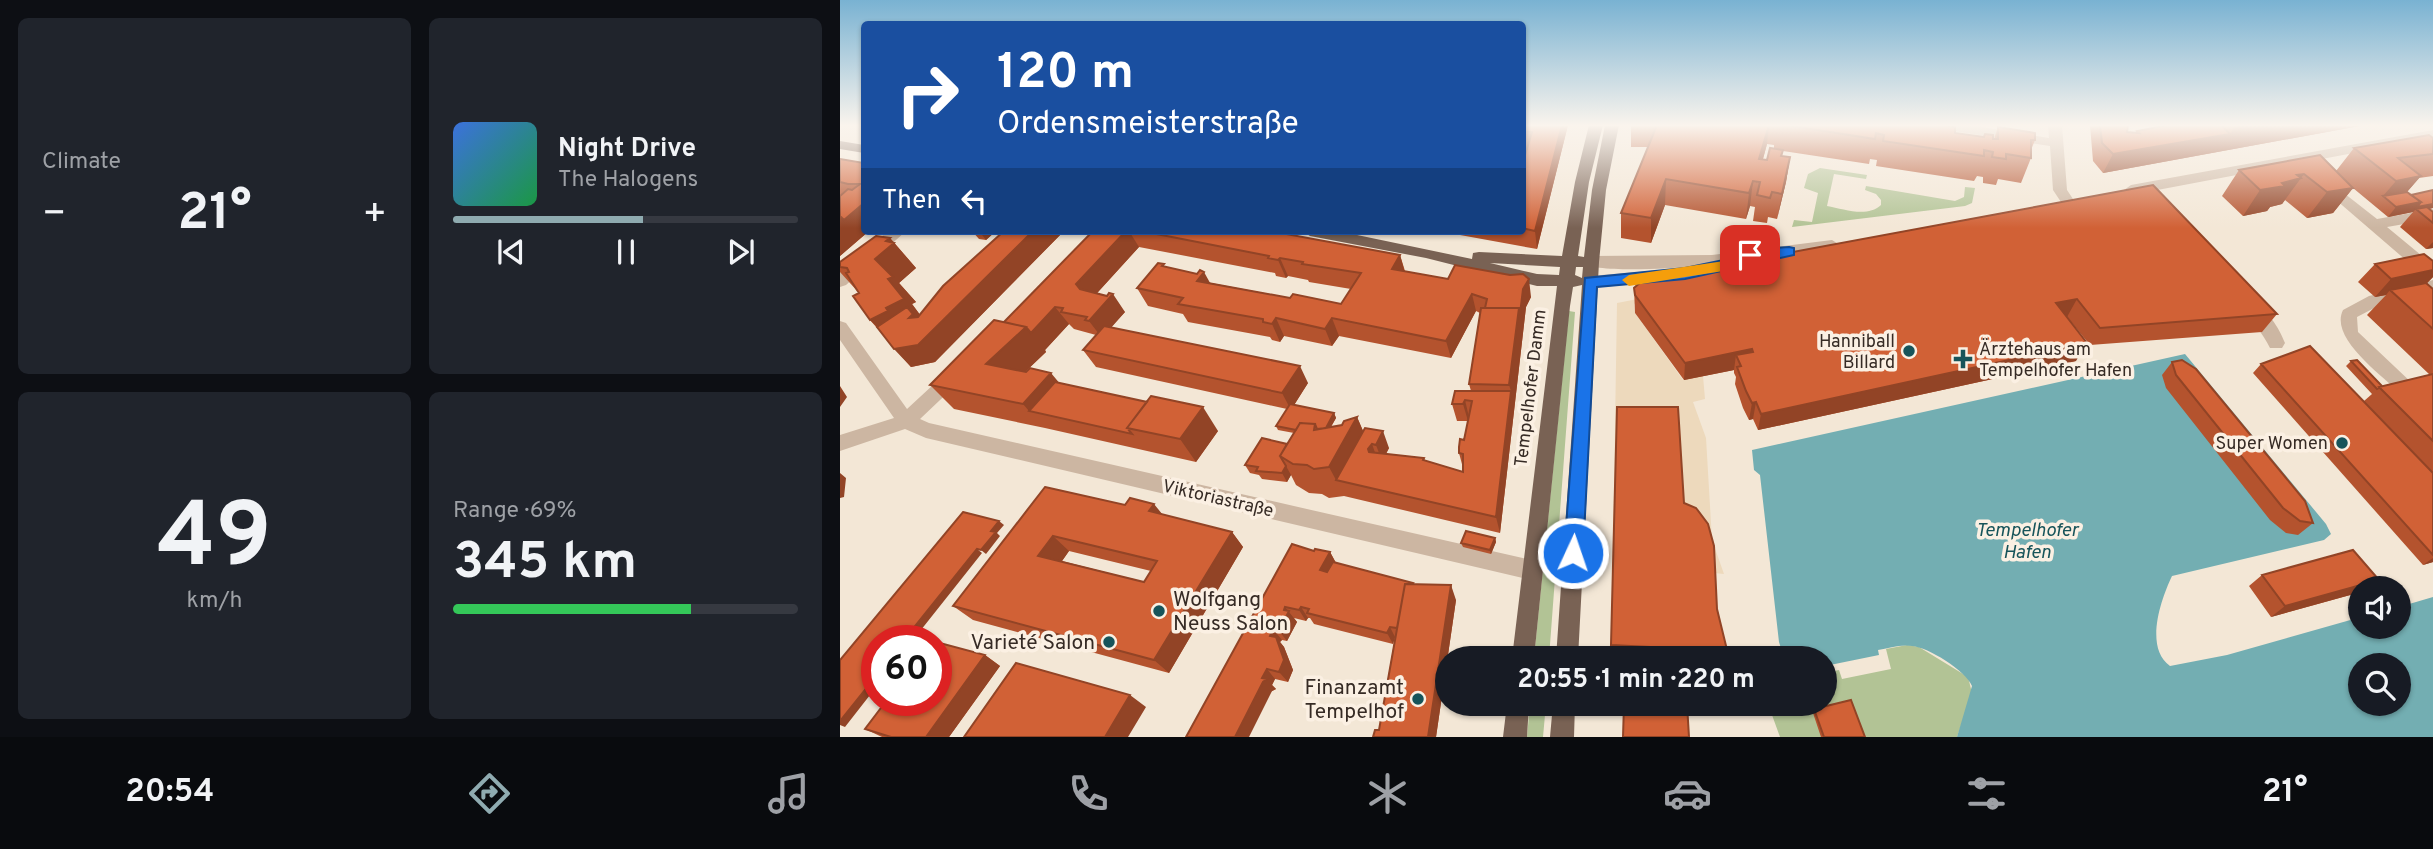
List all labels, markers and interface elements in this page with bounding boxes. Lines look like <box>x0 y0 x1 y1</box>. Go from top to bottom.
text: 120 m <box>997 44 1134 106</box>
icon: right <box>882 49 973 140</box>
text: Ordensmeisterstraße <box>997 105 1299 145</box>
text: Night Drive <box>558 133 696 166</box>
text: Climate <box>42 148 121 177</box>
text: The Halogens <box>558 166 698 195</box>
text: 21° <box>177 182 252 248</box>
icon: left <box>955 182 993 220</box>
text: Then <box>882 185 941 218</box>
text: − <box>42 191 67 240</box>
text: + <box>362 191 387 240</box>
pin <box>1720 225 1780 285</box>
icon: previous <box>492 233 530 271</box>
icon: pause <box>607 233 645 271</box>
icon: next <box>722 233 760 271</box>
icon: arrive <box>1731 236 1769 274</box>
street label: Tempelhofer Damm <box>1510 308 1553 468</box>
place label: Hanniball Billard <box>1819 331 1895 375</box>
place label: Ärztehaus am Tempelhofer Hafen <box>1979 337 2132 383</box>
marker: Hanniball Billard <box>1901 343 1917 359</box>
marker: Ärztehaus am Tempelhofer Hafen <box>1953 349 1973 369</box>
place label: Super Women <box>2216 433 2328 456</box>
marker: Super Women <box>2334 435 2350 451</box>
street label: Viktoriastraße <box>1160 476 1275 523</box>
text: 49 <box>157 484 272 599</box>
text: Range · 69% <box>453 497 576 526</box>
position arrow <box>1536 516 1610 590</box>
water label: Tempelhofer Hafen <box>1976 519 2080 565</box>
text: 345 km <box>453 531 637 597</box>
map controls <box>2348 576 2411 716</box>
button: sound <box>2348 576 2411 639</box>
text: km/h <box>187 587 242 616</box>
place label: Wolfgang Neuss Salon <box>1173 587 1288 638</box>
marker: Wolfgang Neuss Salon <box>1151 603 1167 619</box>
speed limit sign: 60 <box>861 625 952 716</box>
place label: Varieté Salon <box>970 630 1095 657</box>
marker: Varieté Salon <box>1101 634 1117 650</box>
button: search <box>2348 653 2411 716</box>
text: 20:55 · 1 min · 220 m <box>1517 664 1755 697</box>
place label: Finanzamt Tempelhof <box>1304 675 1404 726</box>
marker: Finanzamt Tempelhof <box>1410 691 1426 707</box>
icon: directions <box>465 769 514 818</box>
icon: music <box>764 769 813 818</box>
icon: phone <box>1064 769 1113 818</box>
icon: climate <box>1363 769 1412 818</box>
icon: car <box>1663 769 1712 818</box>
icon: filters <box>1962 769 2011 818</box>
text: 20:54 <box>125 773 214 813</box>
text: 21° <box>2262 773 2308 813</box>

